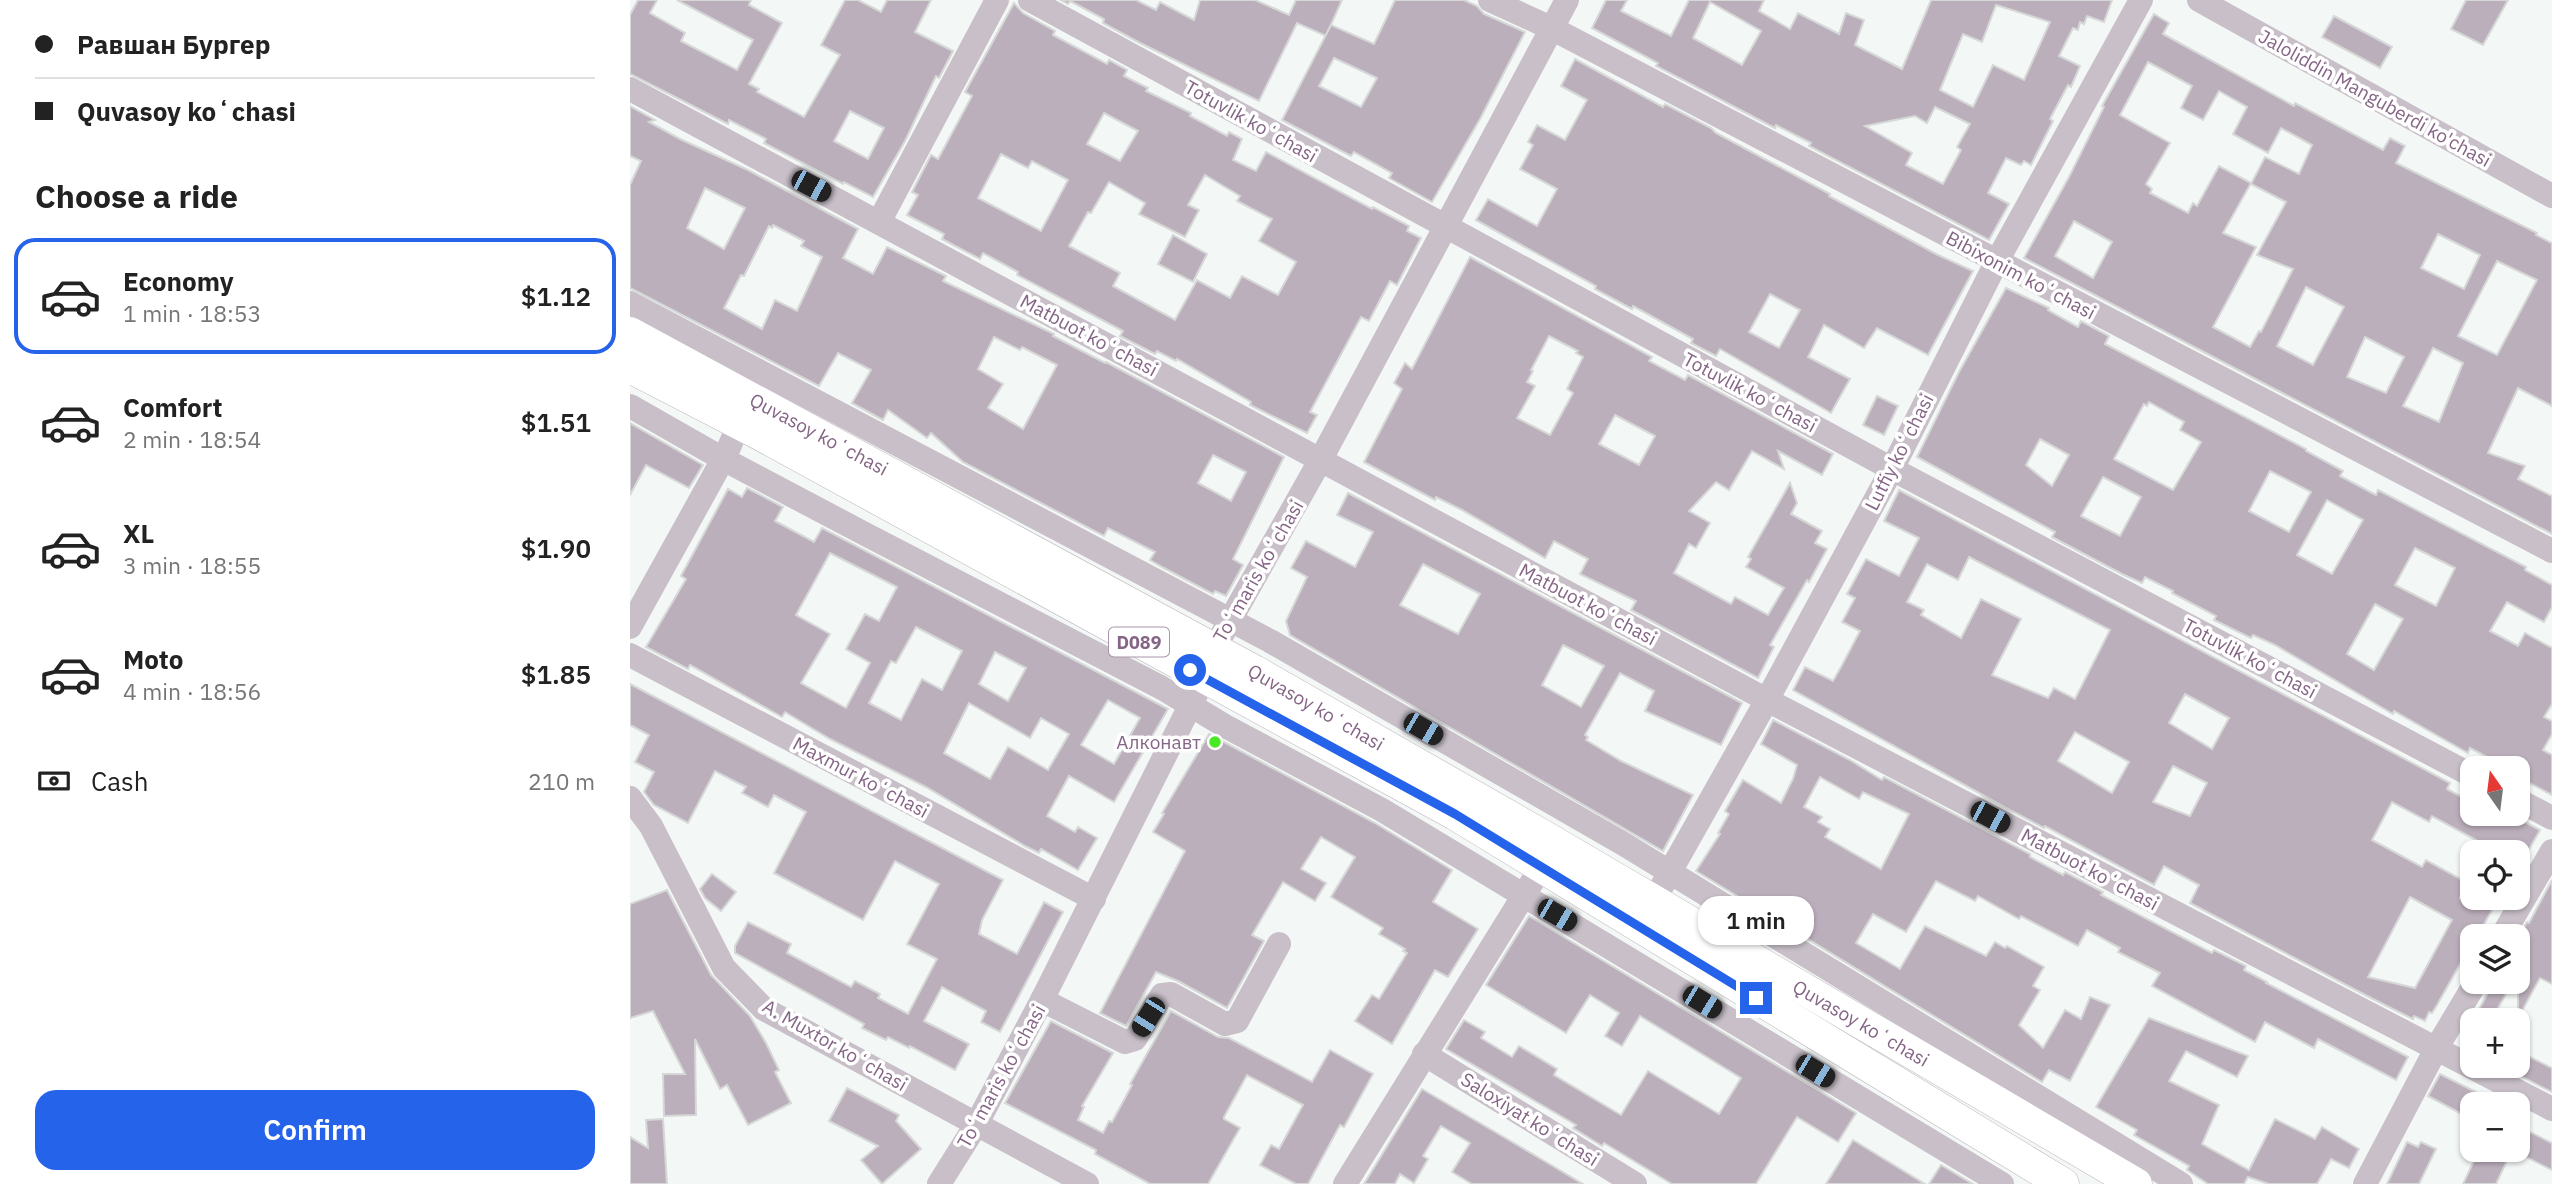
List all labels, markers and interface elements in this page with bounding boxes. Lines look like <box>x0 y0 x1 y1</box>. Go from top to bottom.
street label: Jaloliddin Manguberdi ko'chasi <box>2255 24 2495 172</box>
text: Равшан Бургер <box>77 27 271 61</box>
street label: Totuvlik koʻchasi <box>1181 75 1321 167</box>
text: Quvasoy koʻchasi <box>77 94 296 128</box>
car <box>788 167 835 205</box>
text: Choose a ride <box>35 175 238 217</box>
street label: Bibixonim koʻchasi <box>1942 225 2100 325</box>
text: Economy <box>123 264 234 298</box>
icon: car <box>39 265 102 328</box>
text: $1.12 <box>521 279 591 313</box>
street label: Matbuot koʻchasi <box>1016 289 1162 381</box>
text: 1 min · 18:53 <box>123 298 261 328</box>
street label: Totuvlik koʻchasi <box>1679 347 1821 437</box>
street label: Quvasoy koʻchasi <box>746 387 892 481</box>
text: Comfort <box>123 390 222 424</box>
street label: Lutfiy koʻchasi <box>1859 390 1939 514</box>
icon: car <box>39 391 102 454</box>
text: $1.51 <box>521 405 591 439</box>
text: 2 min · 18:54 <box>123 424 261 454</box>
street label: Toʻmaris koʻchasi <box>1208 496 1308 646</box>
text: XL <box>123 516 154 550</box>
icon: car <box>39 517 102 580</box>
text: $1.90 <box>521 531 591 565</box>
text: 3 min · 18:55 <box>123 550 261 580</box>
street label: Matbuot koʻchasi <box>1515 558 1661 650</box>
street label: Totuvlik koʻchasi <box>2179 613 2321 703</box>
road number: D089 <box>1109 628 1169 656</box>
text: Moto <box>123 642 183 676</box>
icon: car <box>39 643 102 706</box>
route start <box>1174 654 1206 686</box>
text: $1.85 <box>521 657 591 691</box>
street label: Quvasoy koʻchasi <box>1244 658 1388 756</box>
text: 4 min · 18:56 <box>123 676 261 706</box>
car <box>1400 709 1447 749</box>
place label: Алконавт <box>1116 730 1201 754</box>
street label: Maxmur koʻchasi <box>789 731 933 823</box>
marker: Алконавт <box>1207 734 1223 750</box>
north arrow <box>2460 756 2530 826</box>
map controls <box>2460 756 2530 1162</box>
icon: cash <box>35 762 73 800</box>
text: Cash <box>91 764 148 798</box>
text: 210 m <box>528 766 595 796</box>
car <box>1967 798 2014 836</box>
street label: Matbuot koʻchasi <box>2017 823 2163 915</box>
button: locate <box>2460 840 2530 910</box>
car <box>1534 895 1581 935</box>
callout: 1 min <box>1698 897 1814 946</box>
text: 1 min <box>1726 905 1786 935</box>
button: layers <box>2460 924 2530 994</box>
street label: Quvasoy koʻchasi <box>1789 974 1933 1072</box>
car <box>1679 982 1726 1022</box>
route end <box>1740 982 1772 1014</box>
street label: A. Muxtor koʻchasi <box>758 994 912 1096</box>
car <box>1128 994 1169 1040</box>
street label: Toʻmaris koʻchasi <box>952 1000 1050 1152</box>
button: + <box>2460 1008 2530 1078</box>
car <box>1792 1051 1839 1091</box>
street label: Saloxiyat koʻchasi <box>1457 1067 1603 1171</box>
button: Confirm <box>35 1090 595 1170</box>
button: − <box>2460 1092 2530 1162</box>

